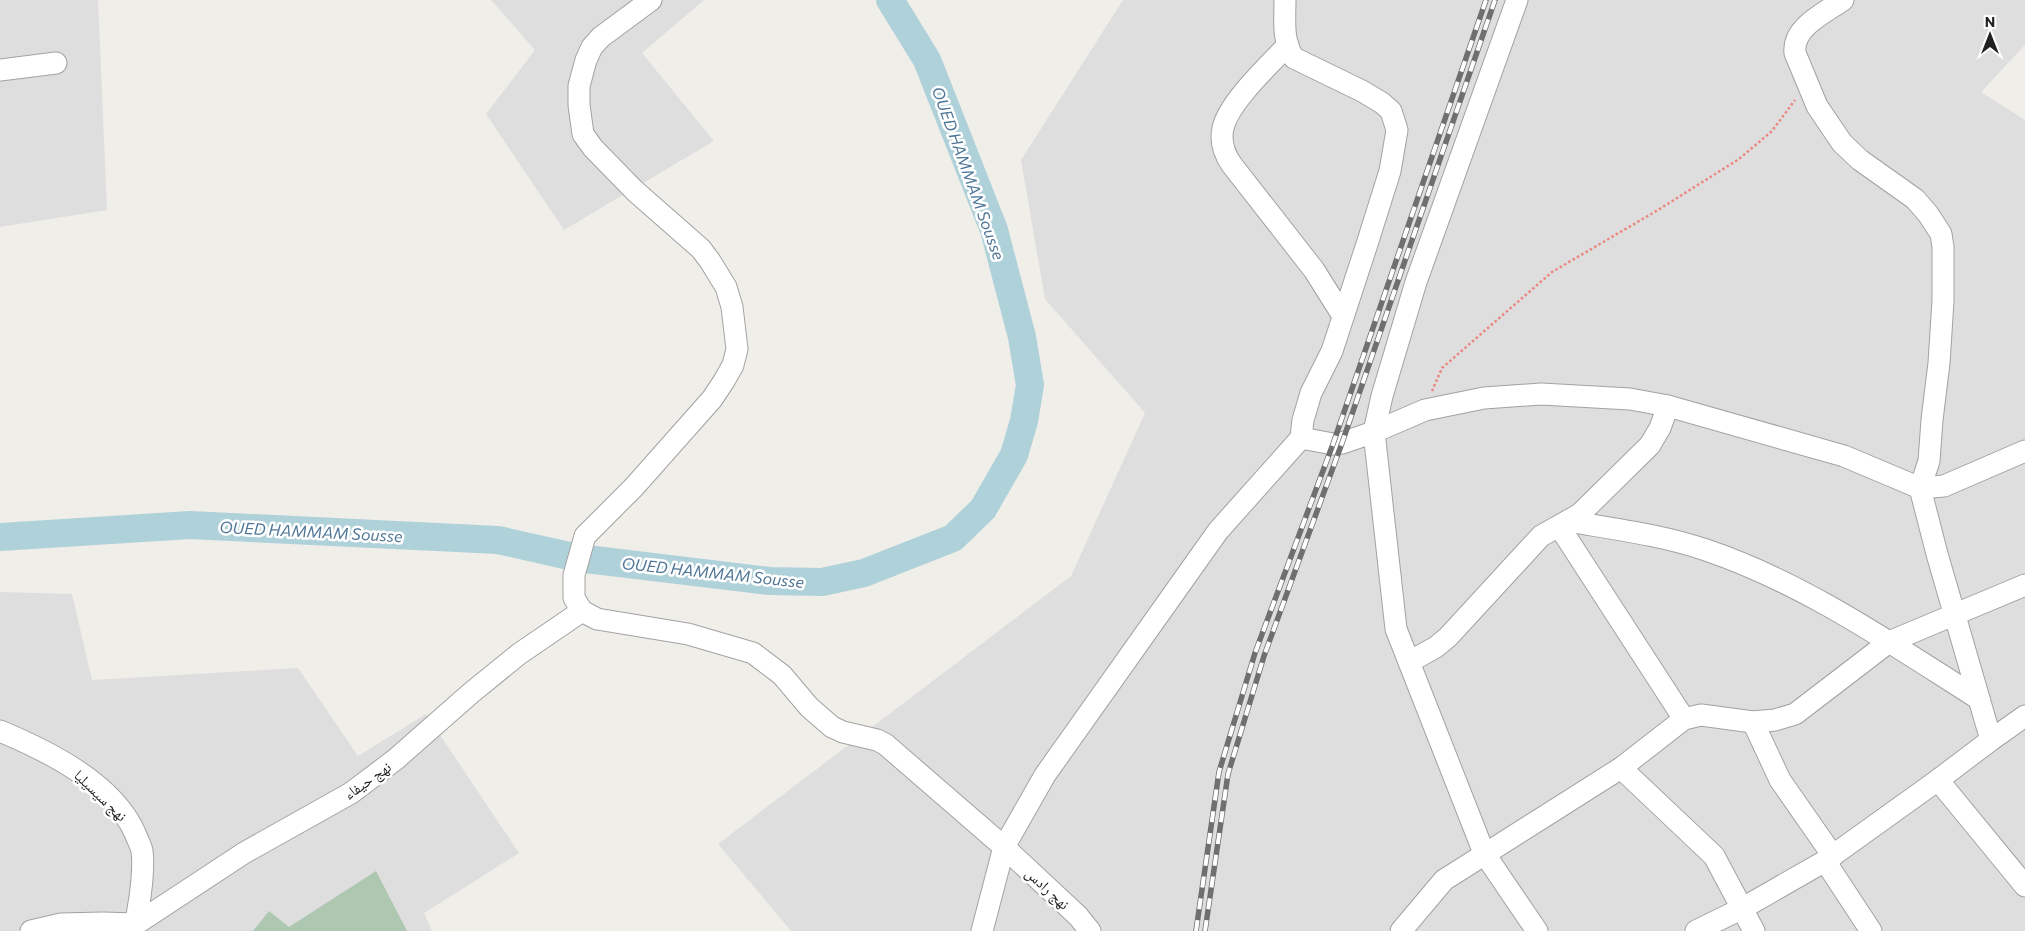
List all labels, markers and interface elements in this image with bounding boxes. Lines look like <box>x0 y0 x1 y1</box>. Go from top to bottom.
north arrow <box>1965 10 2015 60</box>
text: N <box>1985 13 1995 30</box>
water label: OUED HAMMAM Sousse <box>929 84 1009 263</box>
water label: OUED HAMMAM Sousse <box>219 517 403 545</box>
water label: OUED HAMMAM Sousse <box>621 553 806 591</box>
street label: نهج حيفاء <box>340 757 395 804</box>
street label: نهج سيسيليا <box>70 766 131 826</box>
street label: نهج رادس <box>1021 863 1074 914</box>

